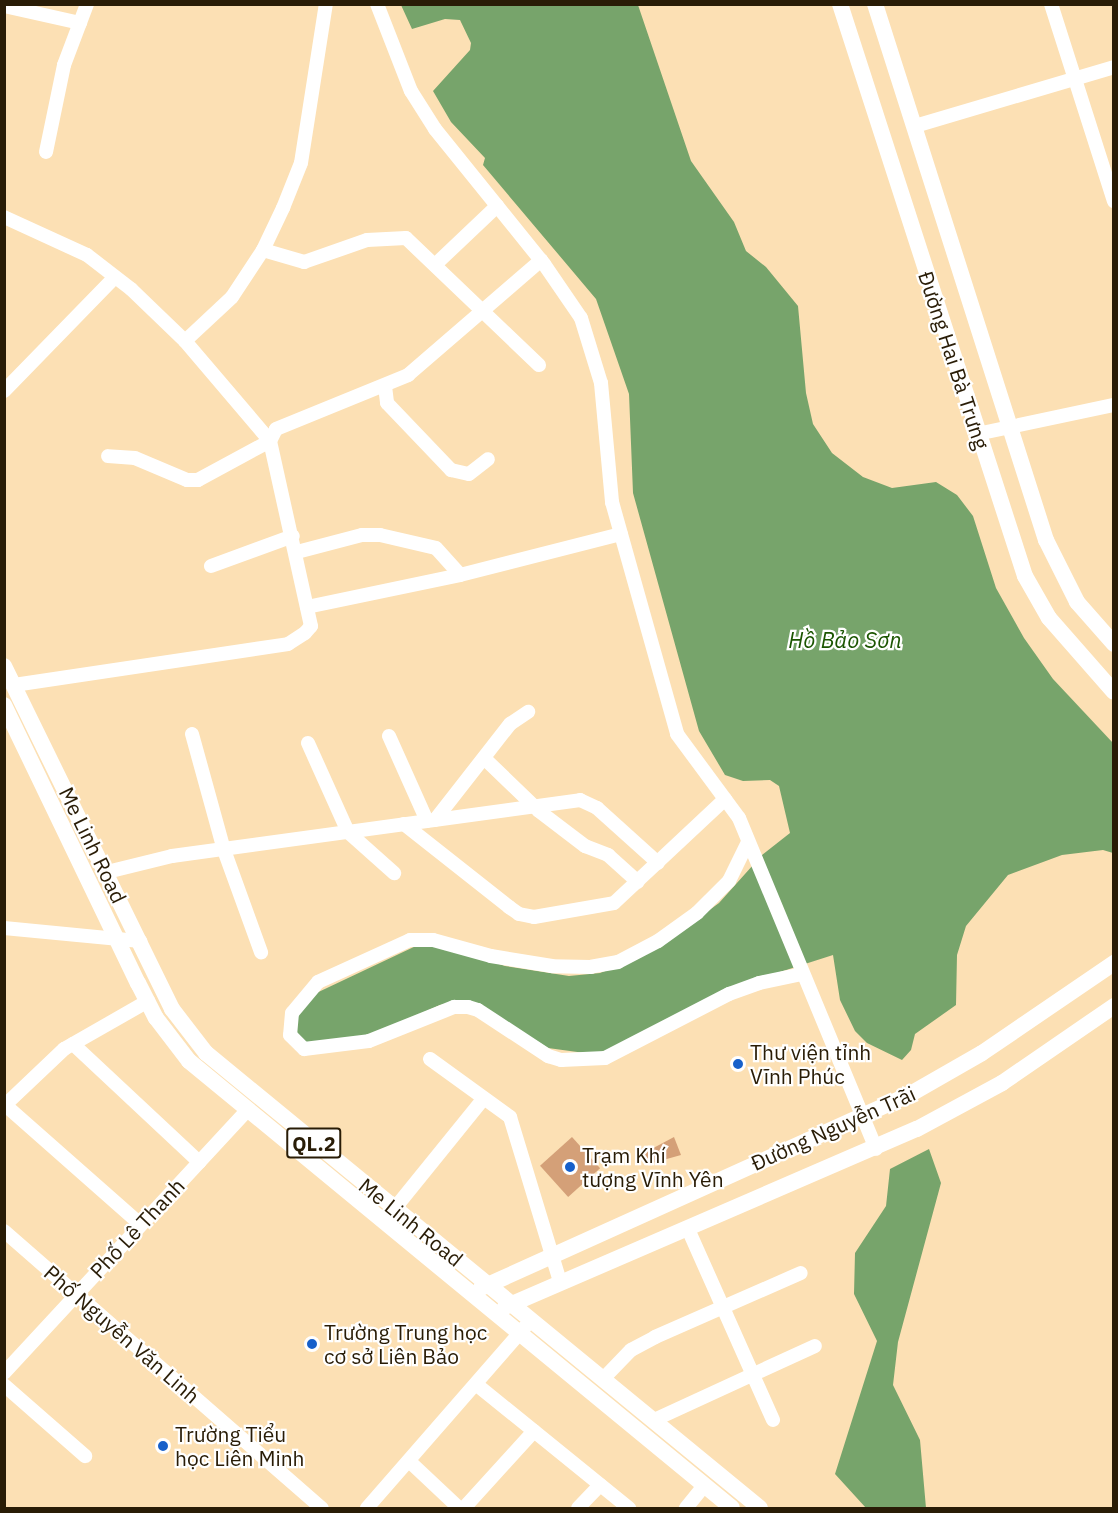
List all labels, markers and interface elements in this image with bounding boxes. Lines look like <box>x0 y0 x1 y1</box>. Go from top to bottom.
street label: Đường Hai Bà Trưng <box>913 268 995 452</box>
water label: Hồ Bảo Sơn <box>788 627 902 653</box>
street label: Me Linh Road <box>54 783 132 907</box>
place label: Thư viện tỉnh Vĩnh Phúc <box>750 1039 871 1089</box>
marker: Thư viện tỉnh Vĩnh Phúc <box>731 1057 745 1071</box>
street label: Đường Nguyễn Trãi <box>747 1080 919 1176</box>
road number: QL.2 <box>286 1126 342 1160</box>
place label: Trạm Khí tượng Vĩnh Yên <box>582 1142 724 1192</box>
marker: Trạm Khí tượng Vĩnh Yên <box>563 1160 577 1174</box>
street label: Me Linh Road <box>354 1172 468 1272</box>
street label: Phố Lê Thanh <box>84 1173 190 1283</box>
street label: Phố Nguyễn Văn Linh <box>39 1260 205 1408</box>
place label: Trường Trung học cơ sở Liên Bảo <box>324 1319 487 1369</box>
marker: Trường Trung học cơ sở Liên Bảo <box>305 1337 319 1351</box>
place label: Trường Tiểu học Liên Minh <box>175 1421 305 1471</box>
marker: Trường Tiểu học Liên Minh <box>156 1439 170 1453</box>

